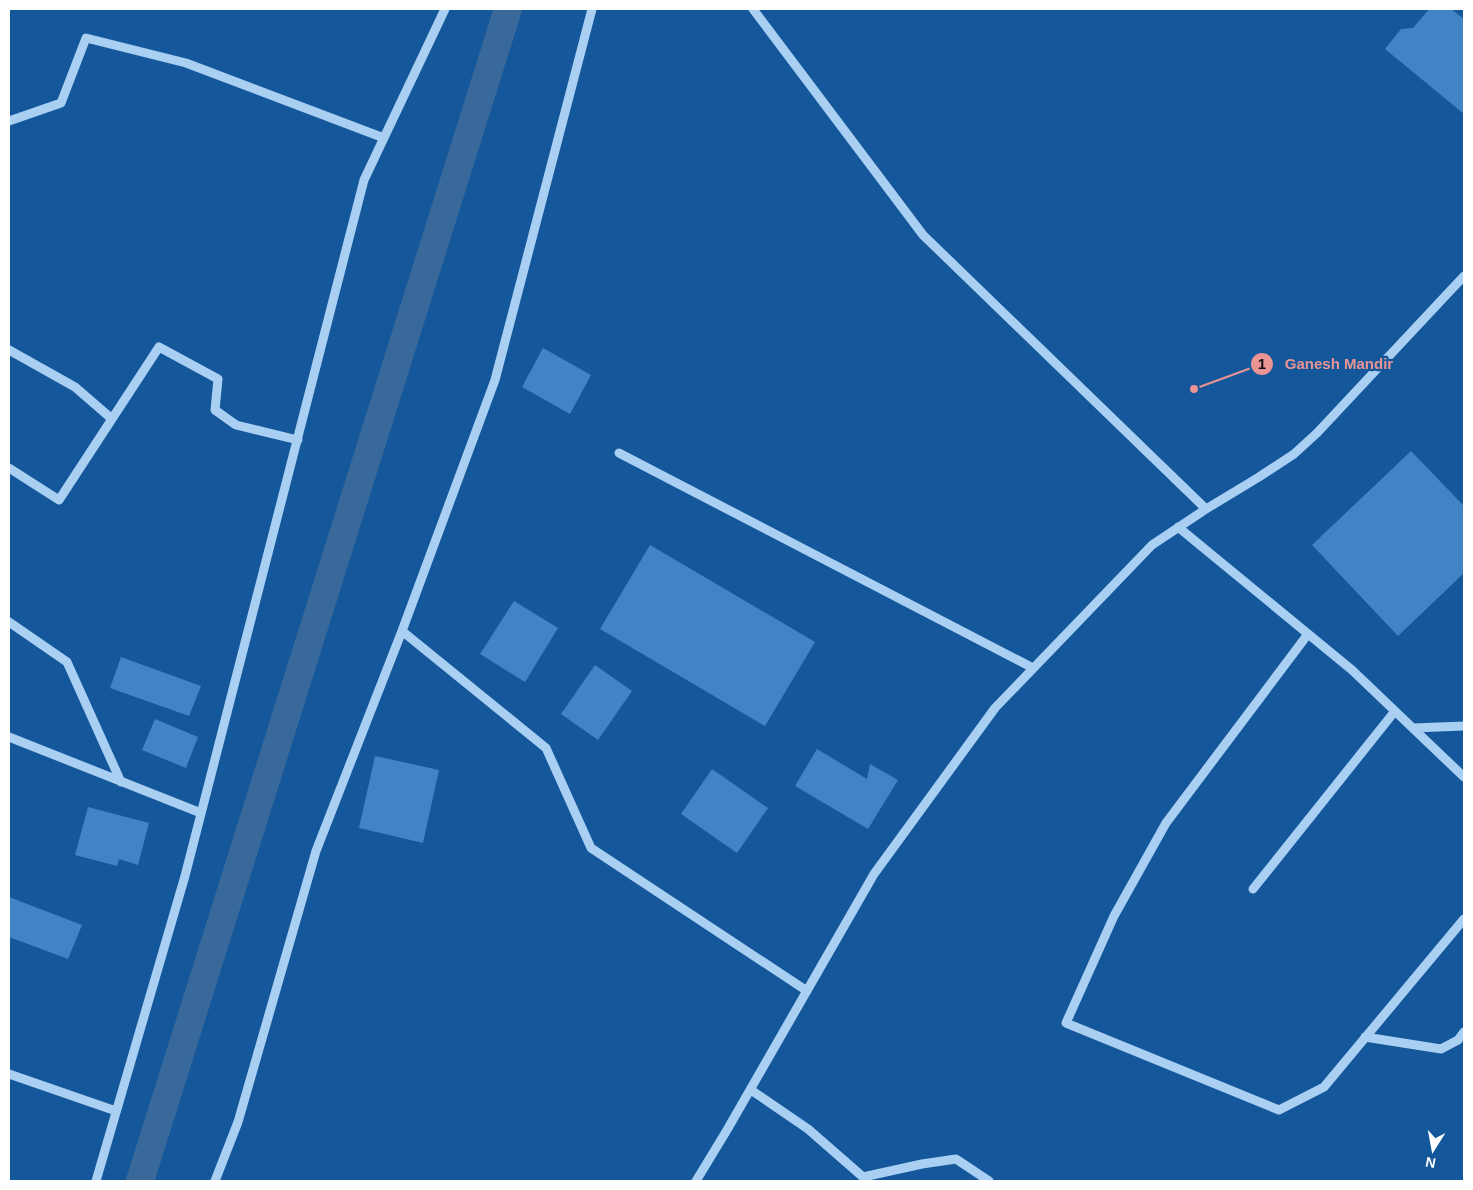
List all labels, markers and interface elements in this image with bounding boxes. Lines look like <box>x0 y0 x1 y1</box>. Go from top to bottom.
callout: Ganesh Mandir <box>1249 349 1403 379</box>
text: 1 <box>1258 355 1266 372</box>
text: Ganesh Mandir <box>1285 355 1393 372</box>
north arrow <box>1408 1125 1458 1175</box>
text: N <box>1424 1154 1437 1172</box>

